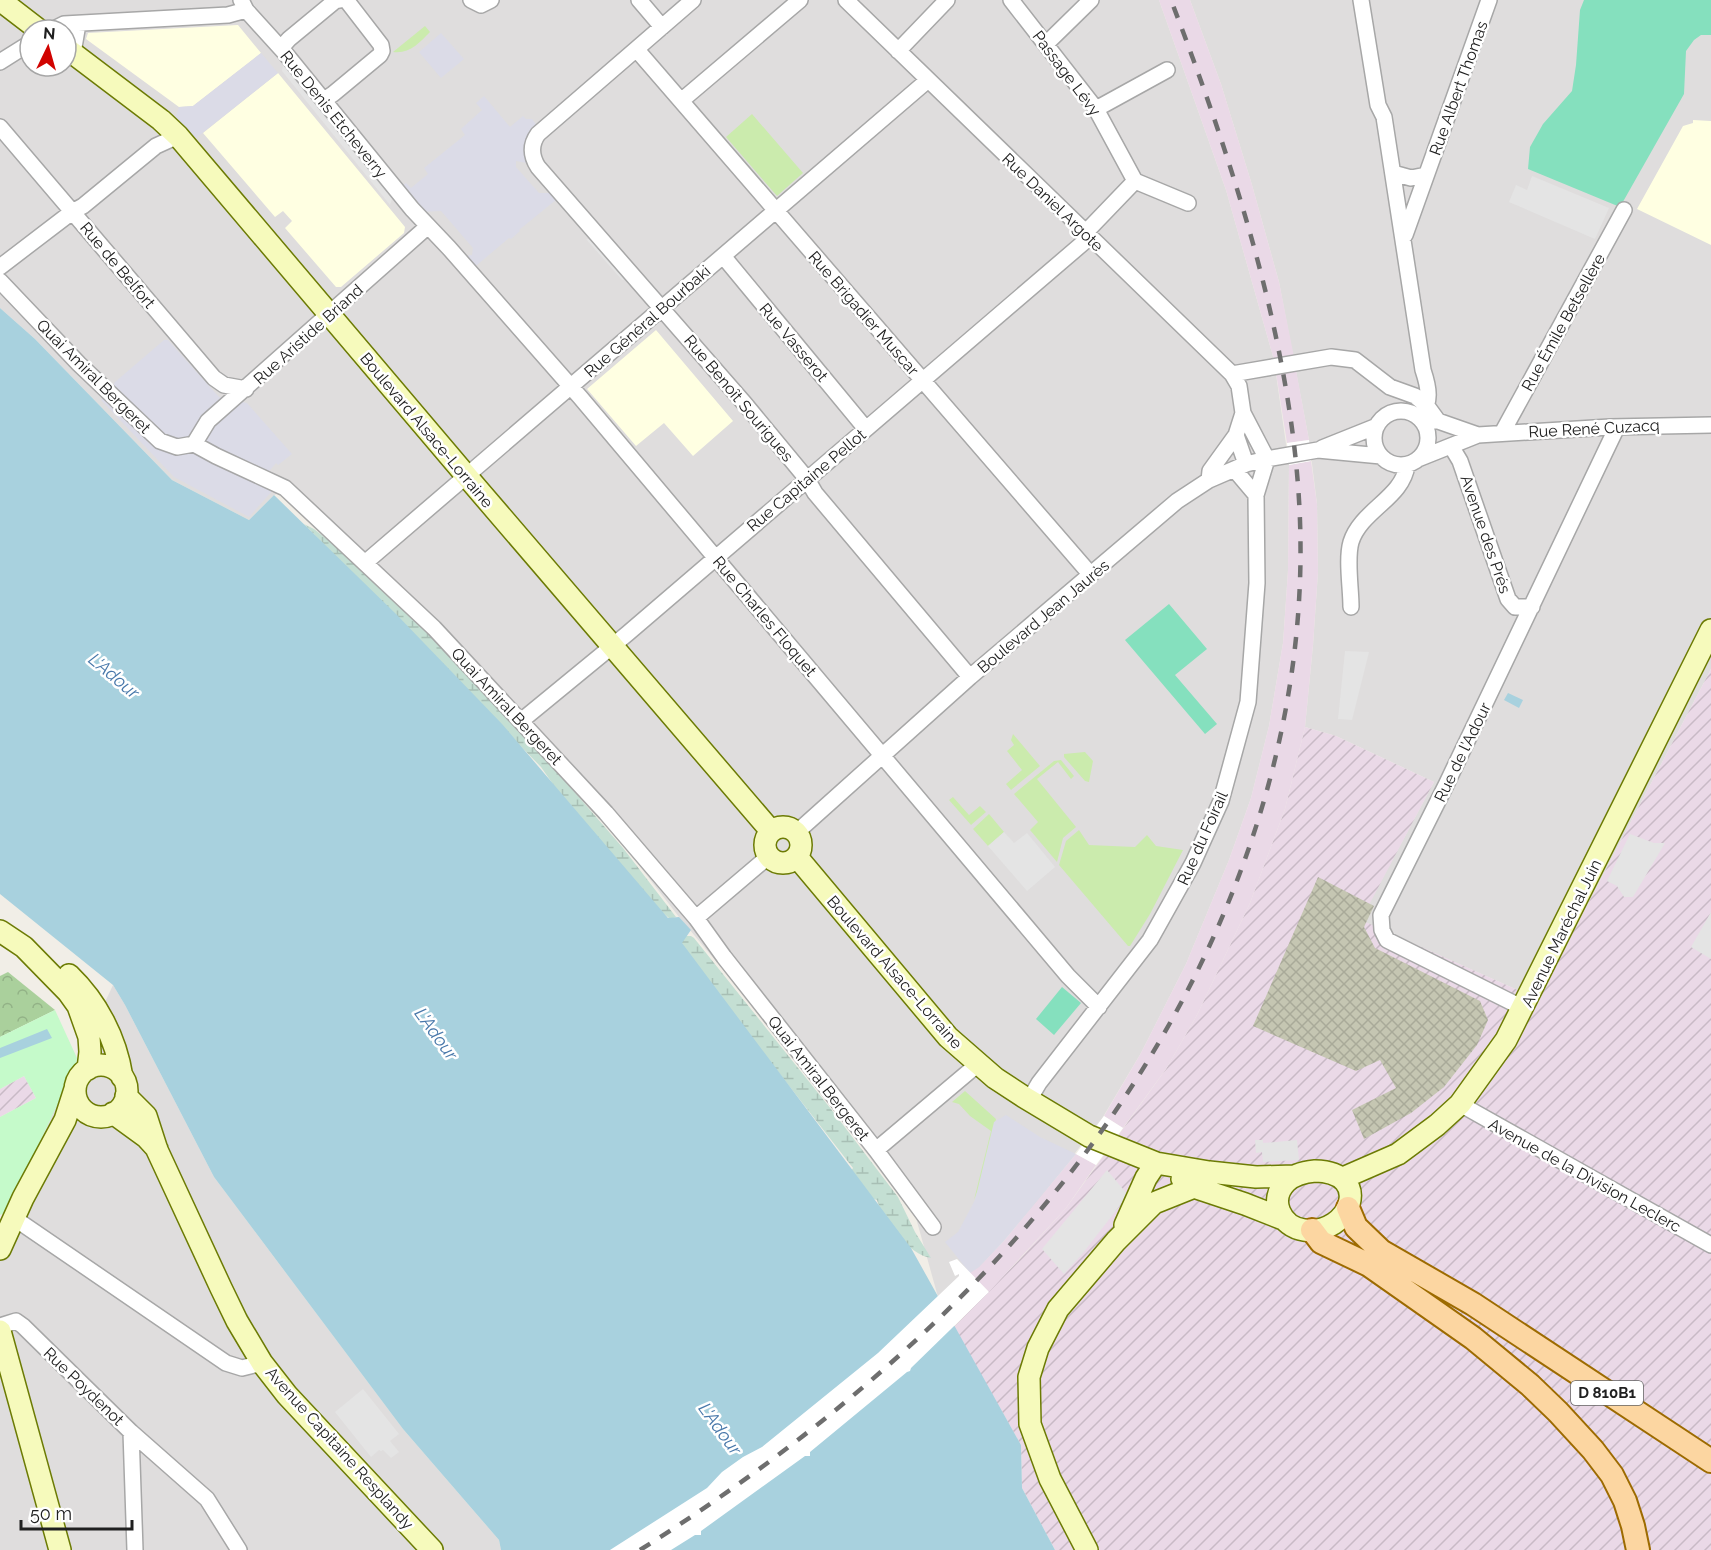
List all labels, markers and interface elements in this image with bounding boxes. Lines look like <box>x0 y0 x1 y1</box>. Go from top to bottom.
north arrow <box>18 18 78 78</box>
street label: Rue Albert Thomas <box>1425 18 1492 158</box>
text: N <box>42 24 56 44</box>
street label: Passage Lévy <box>1028 27 1105 120</box>
street label: Rue Denis Etcheverry <box>276 47 391 182</box>
street label: Rue Daniel Argote <box>998 149 1107 255</box>
street label: Rue de Belfort <box>76 218 160 313</box>
street label: Rue Brigadier Muscar <box>805 247 923 380</box>
street label: Rue Émile Betsellère <box>1517 250 1609 394</box>
street label: Rue Général Bourbaki <box>580 261 714 381</box>
street label: Rue Aristide Briand <box>250 280 367 388</box>
street label: Rue Vasserot <box>755 299 832 386</box>
street label: Quai Amiral Bergeret <box>33 315 155 438</box>
street label: Rue Benoît Sourigues <box>680 331 797 466</box>
street label: Boulevard Alsace-Lorraine <box>356 349 497 512</box>
street label: Rue René Cuzacq <box>1528 416 1660 441</box>
street label: Rue Capitaine Pellot <box>743 425 870 536</box>
street label: Avenue des Prés <box>1456 473 1515 596</box>
street label: Rue Charles Floquet <box>709 552 821 681</box>
street label: Boulevard Jean Jaurès <box>974 556 1113 677</box>
street label: Quai Amiral Bergeret <box>447 644 566 769</box>
water label: L'Adour <box>85 648 144 703</box>
street label: Rue de l'Adour <box>1430 699 1495 805</box>
street label: Rue du Foirail <box>1173 788 1232 888</box>
street label: Avenue Maréchal Juin <box>1517 856 1605 1010</box>
street label: Boulevard Alsace-Lorraine <box>823 892 966 1053</box>
water label: L'Adour <box>410 1003 463 1065</box>
street label: Quai Amiral Bergeret <box>764 1012 874 1145</box>
street label: Avenue de la Division Leclerc <box>1485 1115 1684 1236</box>
street label: Rue Poydenot <box>40 1343 128 1430</box>
street label: Avenue Capitaine Resplandy <box>262 1363 418 1534</box>
road number: D 810B1 <box>1571 1381 1643 1405</box>
water label: L'Adour <box>694 1398 747 1460</box>
scale bar <box>21 1493 132 1531</box>
text: 50 m <box>30 1503 72 1524</box>

